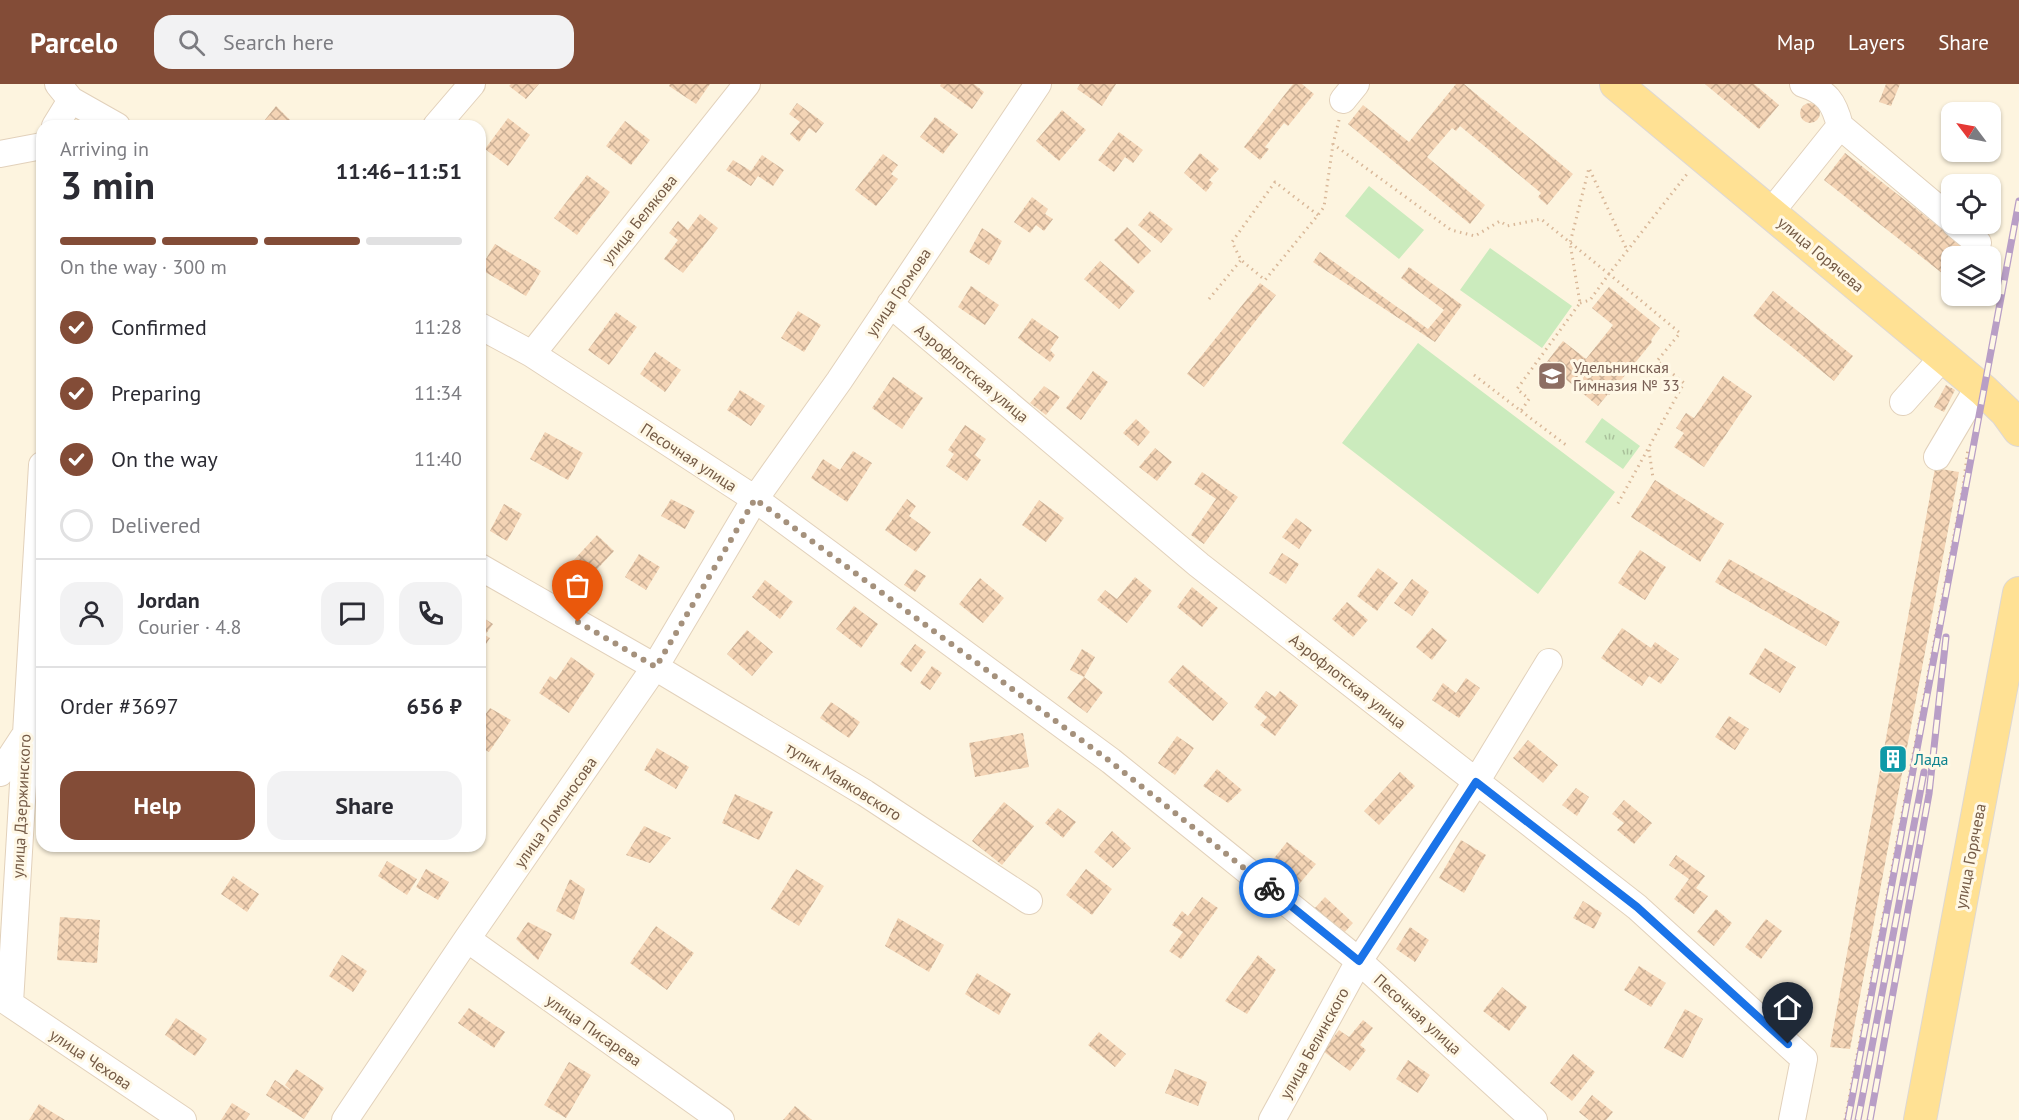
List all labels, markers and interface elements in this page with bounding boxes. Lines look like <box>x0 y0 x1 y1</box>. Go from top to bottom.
search box <box>154 15 574 69</box>
text: Parcelo <box>30 24 118 61</box>
icon: search <box>175 26 208 59</box>
text: Search here <box>223 28 334 56</box>
text: Map <box>1777 29 1815 56</box>
text: Layers <box>1848 29 1905 56</box>
text: Share <box>1938 29 1989 56</box>
north arrow <box>1941 102 2001 162</box>
map controls <box>1941 102 2001 306</box>
text: Arriving in <box>60 136 149 162</box>
text: 11:46–11:51 <box>336 157 462 185</box>
text: 3 min <box>60 159 155 210</box>
street label: улица Белякова <box>597 170 681 268</box>
button: locate <box>1941 174 2001 234</box>
street label: улица Горячева <box>1774 212 1868 296</box>
street label: улица Громова <box>861 244 935 340</box>
button: layers <box>1941 246 2001 306</box>
text: On the way · 300 m <box>60 254 227 280</box>
icon: check <box>60 311 93 344</box>
text: Confirmed <box>111 313 207 341</box>
text: 11:28 <box>414 314 462 340</box>
street label: Аэрофлотская улица <box>911 319 1033 427</box>
place label: Удельнинская Гимназия № 33 <box>1573 357 1680 395</box>
school or university icon: Удельнинская Гимназия № 33 <box>1536 360 1568 392</box>
icon: check <box>60 377 93 410</box>
text: Preparing <box>111 379 201 407</box>
text: 11:34 <box>414 380 462 406</box>
street label: Песочная улица <box>637 418 741 496</box>
icon: check <box>60 443 93 476</box>
text: On the way <box>111 445 218 473</box>
text: 11:40 <box>414 446 462 472</box>
text: Delivered <box>111 511 201 539</box>
pin <box>552 560 603 622</box>
icon: bag <box>561 569 594 602</box>
button: person <box>60 582 123 645</box>
button: chat <box>321 582 384 645</box>
button: phone <box>399 582 462 645</box>
text: Jordan <box>138 586 200 614</box>
text: Courier · 4.8 <box>138 614 241 640</box>
street label: Аэрофлотская улица <box>1286 629 1410 733</box>
text: Order #3697 <box>60 692 179 720</box>
text: 656 ₽ <box>407 692 462 720</box>
street label: улица Дзержинского <box>7 733 35 879</box>
street label: тупик Маяковского <box>782 737 906 825</box>
building icon: Лада <box>1877 743 1909 775</box>
place label: Лада <box>1913 749 1949 769</box>
street label: улица Ломоносова <box>509 753 601 871</box>
button: Help <box>60 771 255 840</box>
button: Share <box>267 771 462 840</box>
street label: улица Горячева <box>1950 802 1990 910</box>
courier <box>1239 858 1299 918</box>
icon: bike <box>1253 872 1286 905</box>
street label: Песочная улица <box>1370 969 1466 1059</box>
pin <box>1762 982 1813 1044</box>
street label: улица Белинского <box>1275 984 1353 1102</box>
street label: улица Писарева <box>542 990 646 1070</box>
icon: home <box>1771 991 1804 1024</box>
street label: улица Чехова <box>46 1024 136 1094</box>

